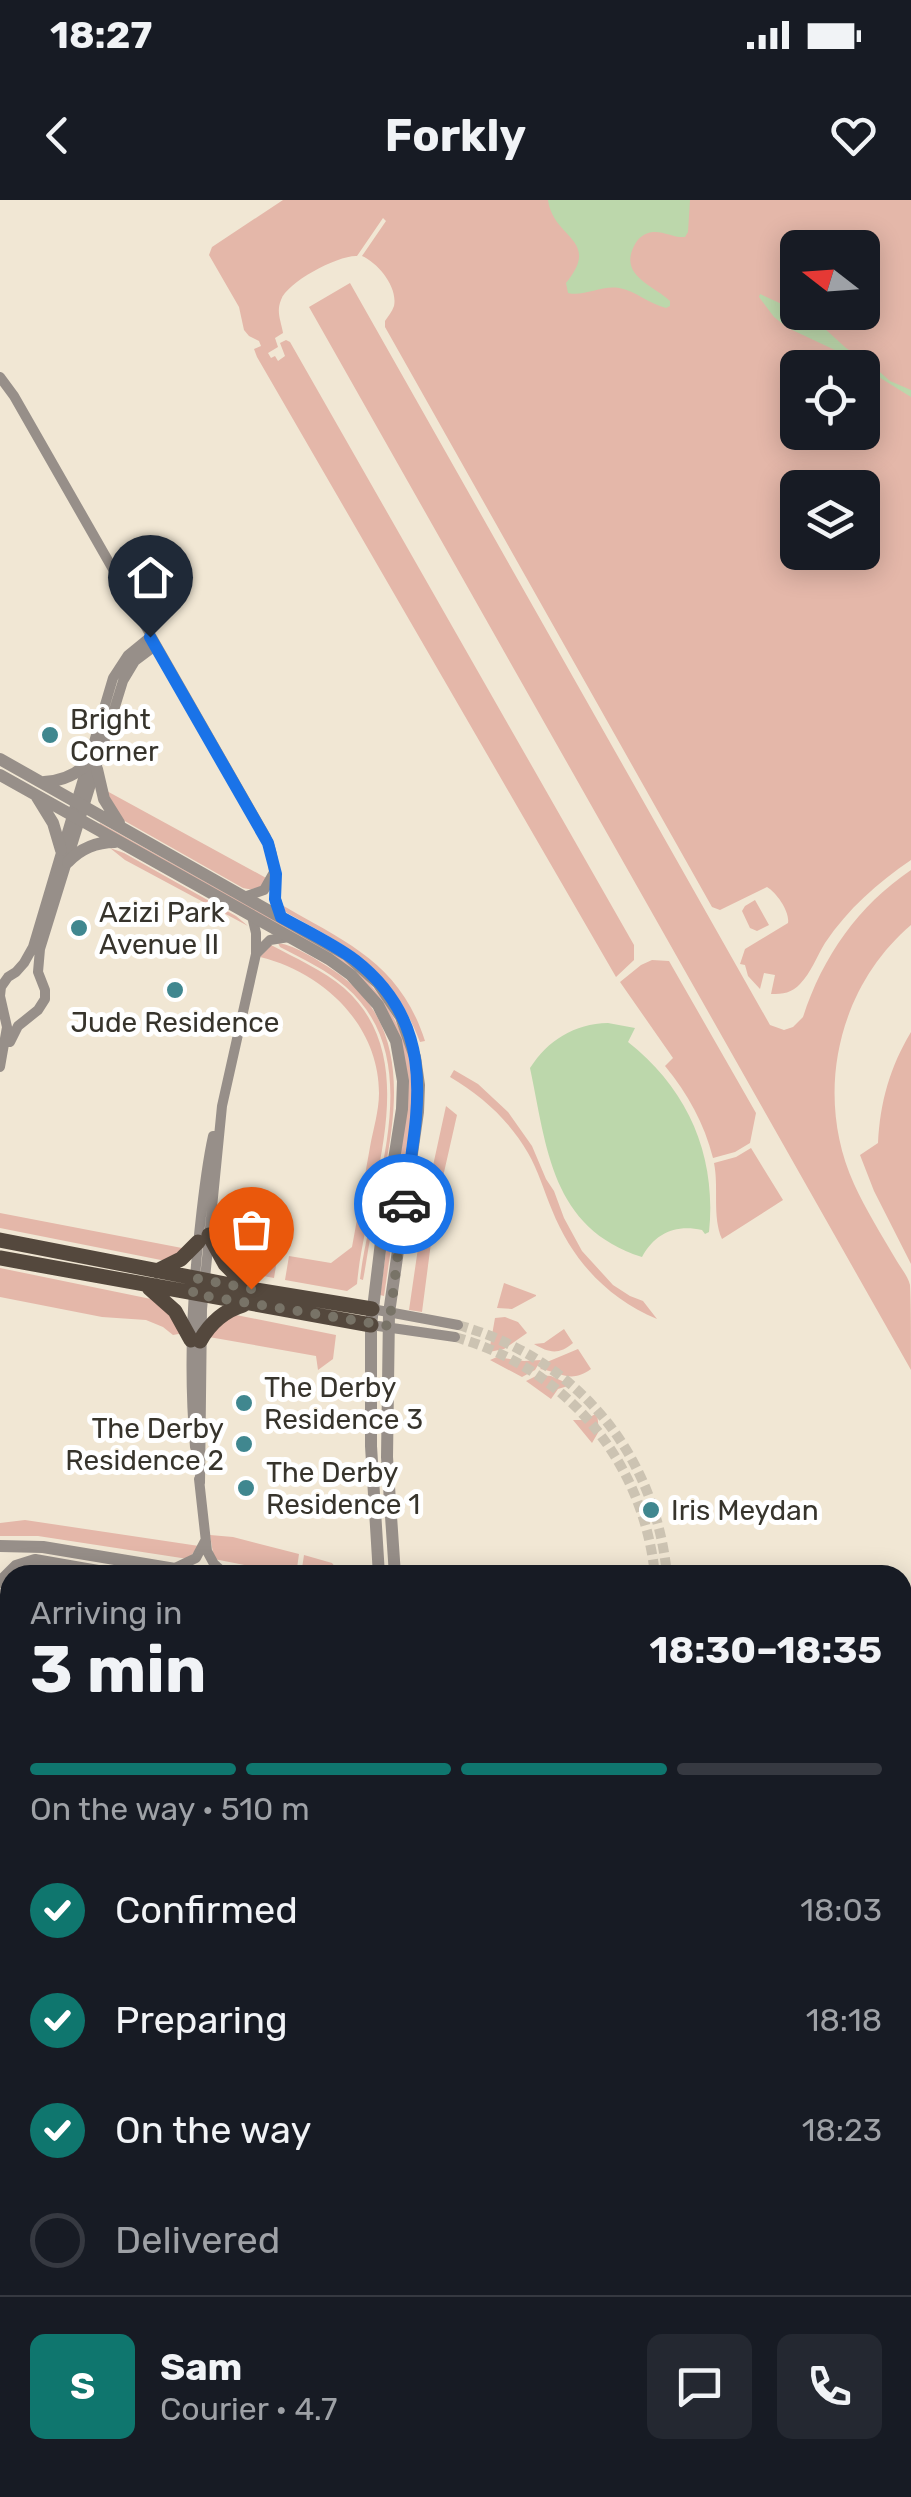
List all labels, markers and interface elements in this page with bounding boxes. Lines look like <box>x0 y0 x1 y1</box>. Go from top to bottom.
text: 18:27 <box>50 12 152 58</box>
icon: back <box>30 108 85 163</box>
icon: heart <box>826 108 881 163</box>
text: Forkly <box>385 109 526 162</box>
north arrow <box>780 230 880 330</box>
map controls <box>780 230 880 570</box>
button: locate <box>780 350 880 450</box>
button: layers <box>780 470 880 570</box>
pin <box>108 535 193 638</box>
icon: home <box>123 550 178 605</box>
place label: Bright Corner <box>70 703 159 768</box>
marker: Bright Corner <box>39 724 61 746</box>
place label: Azizi Park Avenue II <box>99 896 225 961</box>
marker: Azizi Park Avenue II <box>68 917 90 939</box>
marker: Jude Residence <box>164 979 186 1001</box>
place label: Jude Residence <box>70 1006 280 1039</box>
courier <box>354 1154 454 1254</box>
icon: car <box>377 1177 432 1232</box>
pin <box>209 1187 294 1290</box>
icon: bag <box>224 1202 279 1257</box>
place label: The Derby Residence 3 <box>264 1371 423 1436</box>
marker: The Derby Residence 3 <box>233 1392 255 1414</box>
place label: The Derby Residence 2 <box>65 1412 224 1477</box>
marker: The Derby Residence 2 <box>233 1433 255 1455</box>
place label: The Derby Residence 1 <box>266 1456 420 1521</box>
marker: The Derby Residence 1 <box>235 1477 257 1499</box>
place label: Iris Meydan <box>671 1494 819 1527</box>
marker: Iris Meydan <box>640 1499 662 1521</box>
text: Arriving in <box>30 1594 182 1632</box>
text: 18:30–18:35 <box>650 1627 882 1673</box>
text: 3 min <box>30 1631 207 1708</box>
text: On the way · 510 m <box>30 1790 310 1828</box>
icon: check <box>30 1883 85 1938</box>
text: Confirmed <box>115 1887 298 1933</box>
text: 18:03 <box>800 1891 882 1929</box>
icon: check <box>30 1993 85 2048</box>
text: Preparing <box>115 1997 288 2043</box>
text: 18:18 <box>806 2001 882 2039</box>
icon: check <box>30 2103 85 2158</box>
text: On the way <box>115 2107 311 2153</box>
text: 18:23 <box>802 2111 882 2149</box>
text: Delivered <box>115 2217 280 2263</box>
button: chat <box>647 2334 752 2439</box>
button: phone <box>777 2334 882 2439</box>
text: Sam <box>160 2344 242 2390</box>
text: S <box>70 2363 95 2409</box>
text: Courier · 4.7 <box>160 2390 337 2428</box>

